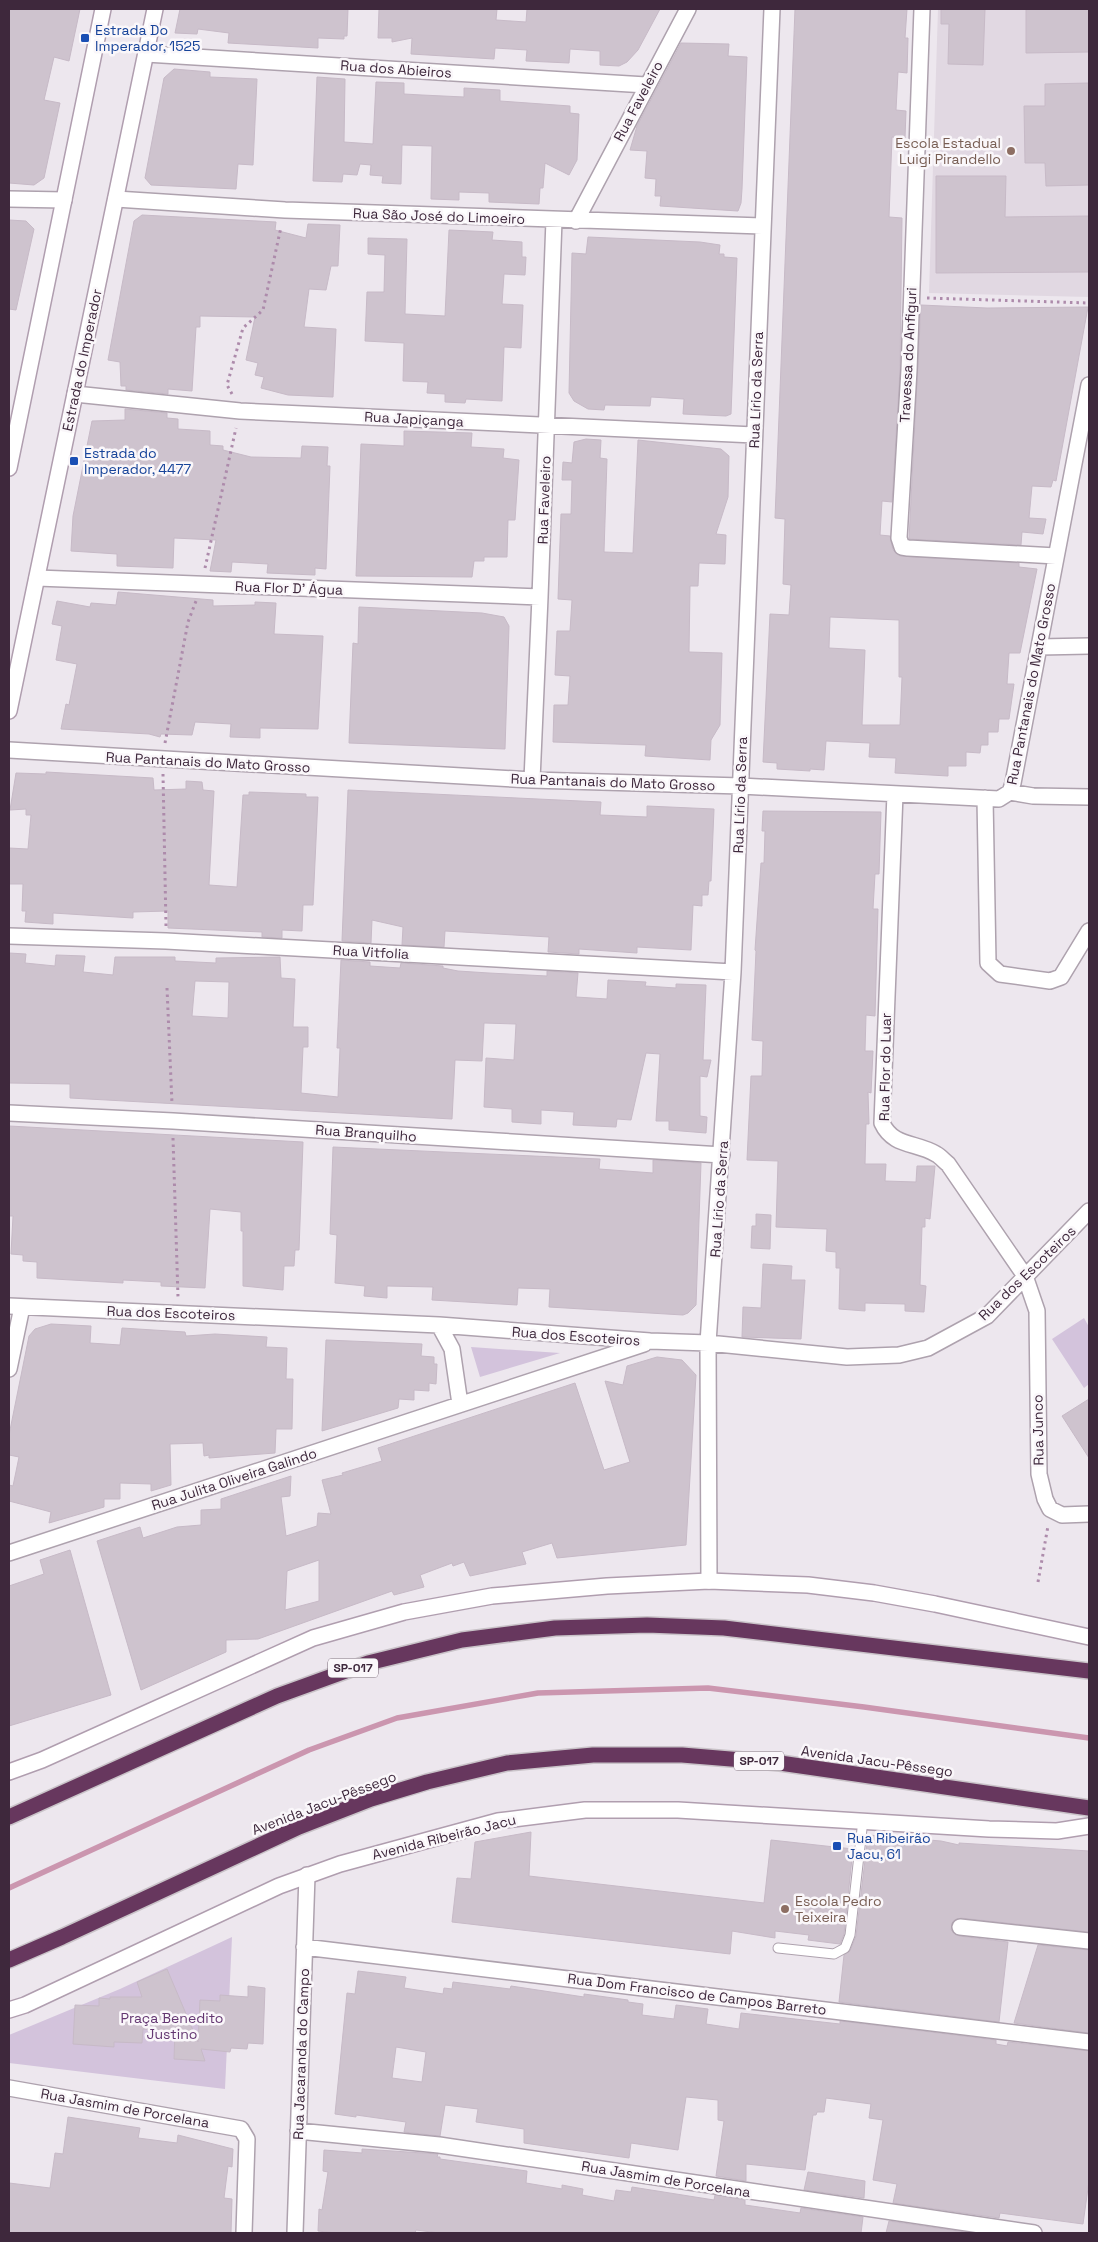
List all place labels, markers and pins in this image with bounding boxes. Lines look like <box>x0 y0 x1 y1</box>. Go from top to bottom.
place label: Estrada Do Imperador, 1525 <box>95 21 200 55</box>
marker: Estrada Do Imperador, 1525 <box>79 32 91 44</box>
place label: Escola Estadual Luigi Pirandello <box>895 134 1001 168</box>
marker: Escola Estadual Luigi Pirandello <box>1005 145 1017 157</box>
place label: Estrada do Imperador, 4477 <box>84 444 191 478</box>
marker: Estrada do Imperador, 4477 <box>68 455 80 467</box>
place label: Rua Ribeirão Jacu, 61 <box>847 1829 931 1863</box>
marker: Rua Ribeirão Jacu, 61 <box>831 1840 843 1852</box>
place label: Escola Pedro Teixeira <box>795 1892 882 1926</box>
marker: Escola Pedro Teixeira <box>779 1903 791 1915</box>

